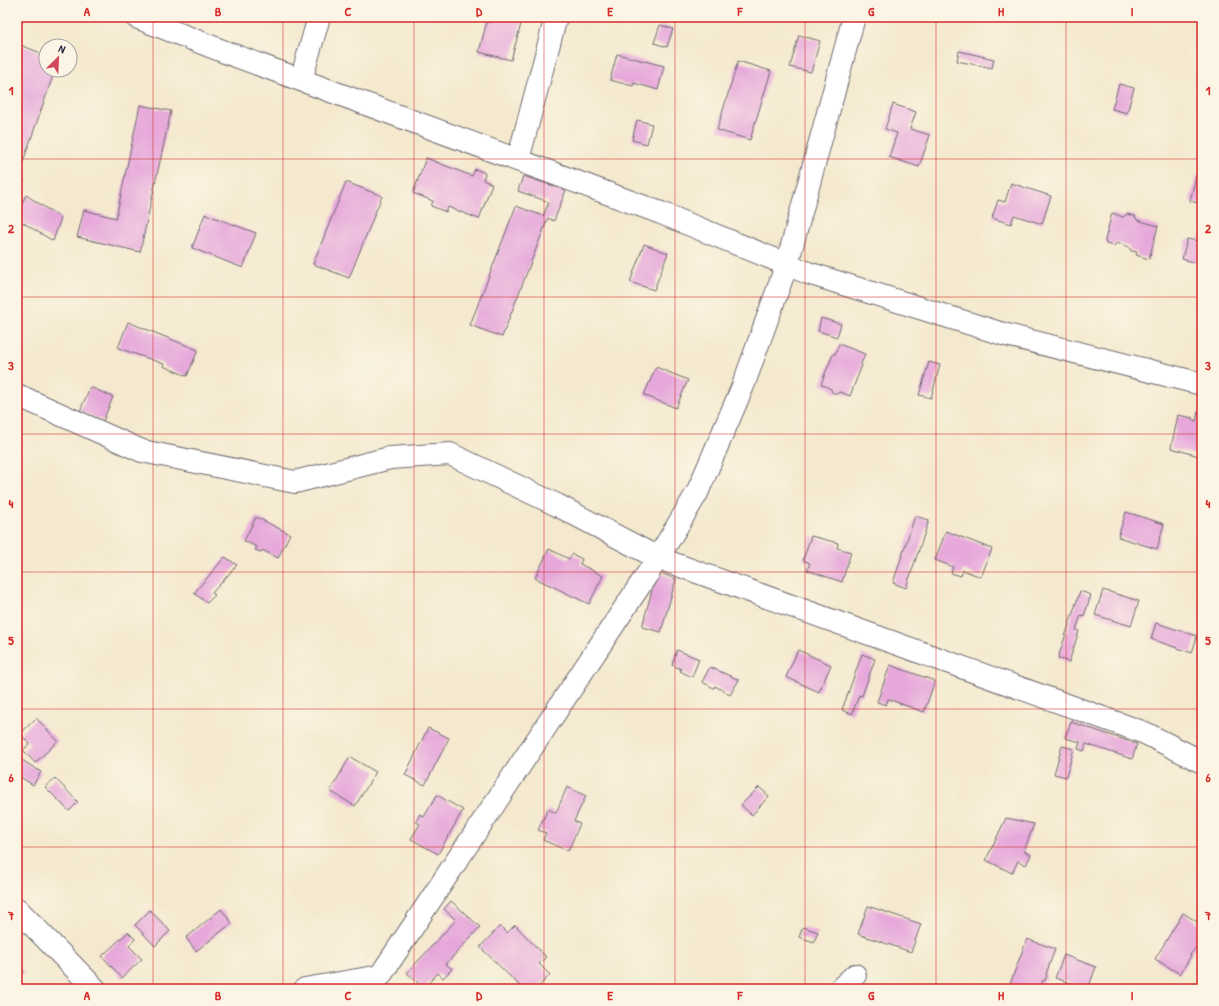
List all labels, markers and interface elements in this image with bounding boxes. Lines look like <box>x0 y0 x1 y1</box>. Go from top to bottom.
text: A <box>84 2 91 20</box>
text: B <box>215 2 222 20</box>
text: C <box>344 2 352 20</box>
text: D <box>476 2 483 20</box>
text: E <box>607 2 613 20</box>
text: F <box>737 2 744 20</box>
text: G <box>868 2 875 20</box>
text: H <box>998 2 1004 20</box>
text: I <box>1130 2 1134 20</box>
north arrow <box>38 38 78 78</box>
text: N <box>57 41 68 57</box>
text: 1 <box>9 81 14 99</box>
text: 1 <box>1206 81 1211 99</box>
text: 2 <box>8 219 15 237</box>
text: 2 <box>1205 219 1212 237</box>
text: 3 <box>8 356 14 374</box>
text: 3 <box>1205 356 1211 374</box>
text: 4 <box>9 494 14 512</box>
text: 4 <box>1206 494 1211 512</box>
text: 5 <box>8 631 14 649</box>
text: 5 <box>1205 631 1211 649</box>
text: 6 <box>8 768 14 786</box>
text: 6 <box>1205 768 1211 786</box>
text: 7 <box>7 906 15 924</box>
text: 7 <box>1204 906 1212 924</box>
text: A <box>84 986 91 1004</box>
text: B <box>215 986 222 1004</box>
text: C <box>344 986 352 1004</box>
text: D <box>476 986 483 1004</box>
text: E <box>607 986 613 1004</box>
text: F <box>737 986 744 1004</box>
text: G <box>868 986 875 1004</box>
text: H <box>998 986 1004 1004</box>
text: I <box>1130 986 1134 1004</box>

